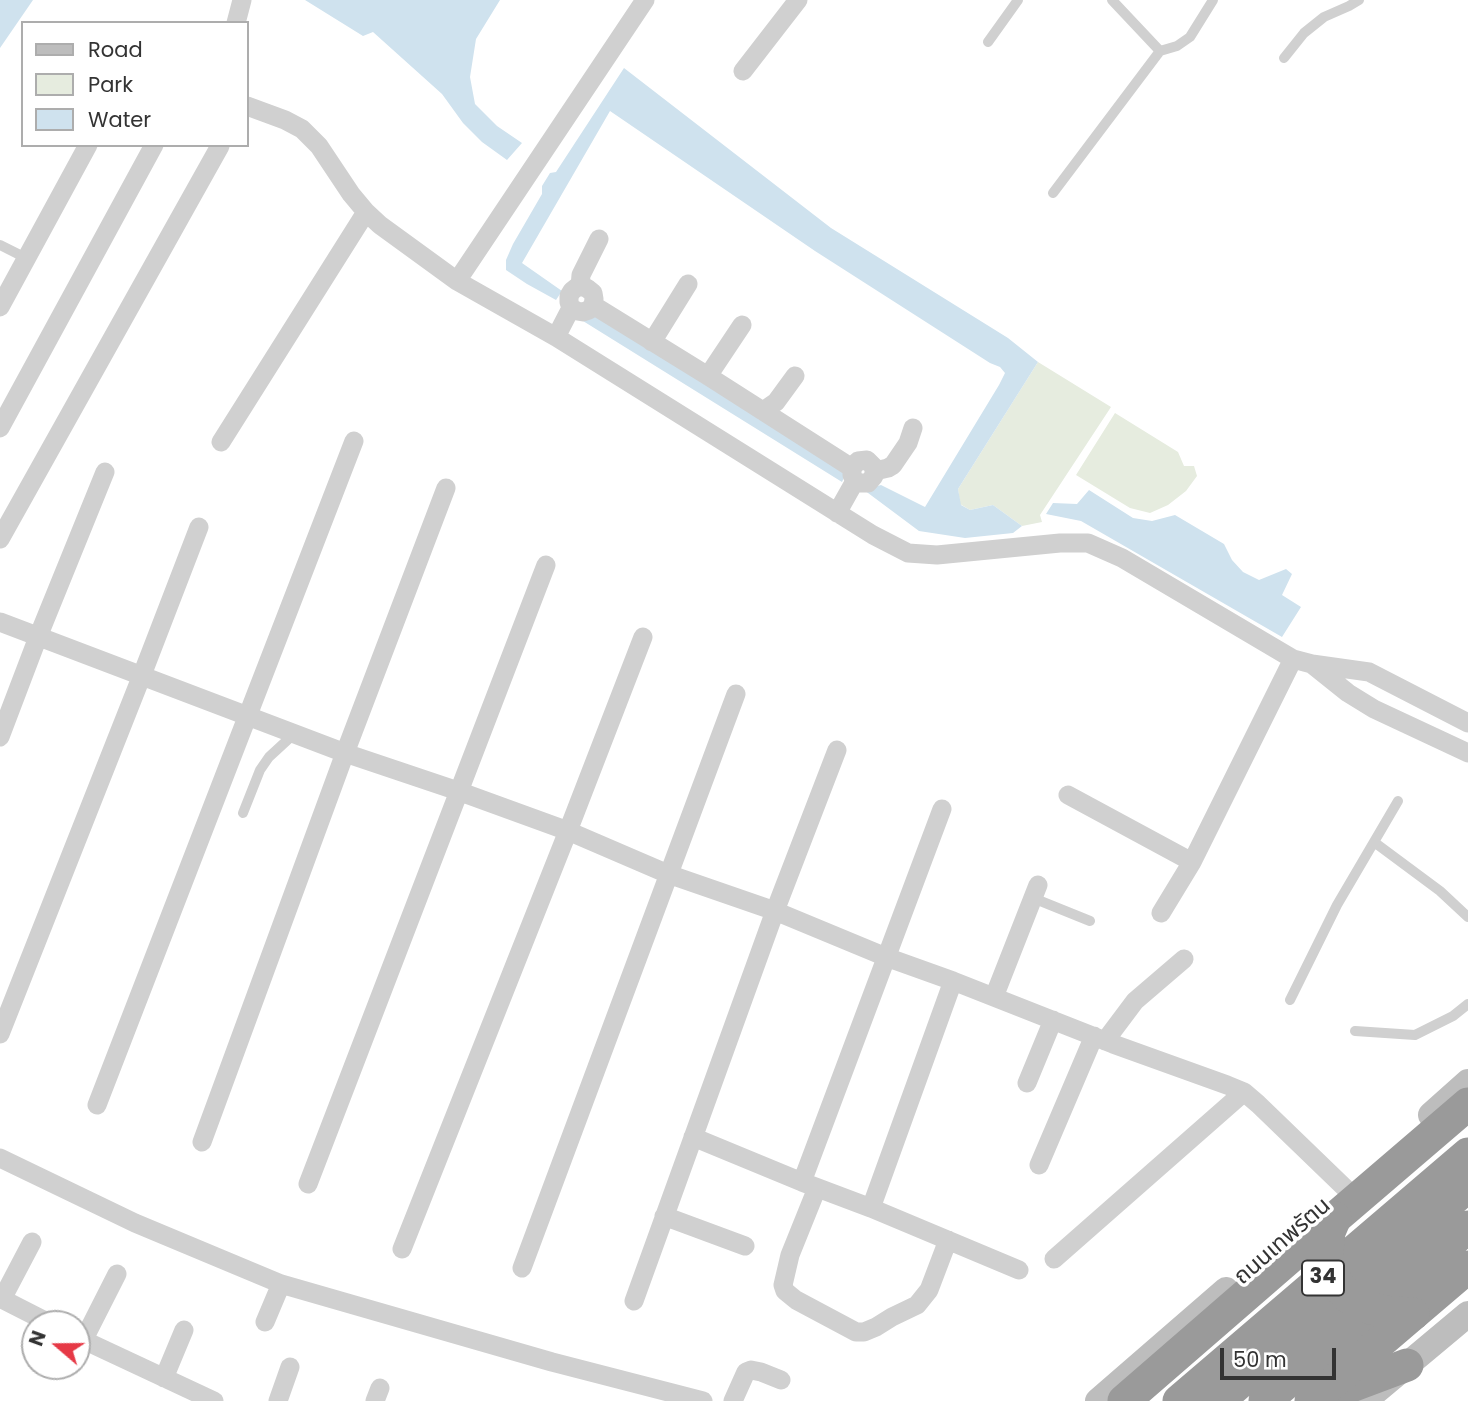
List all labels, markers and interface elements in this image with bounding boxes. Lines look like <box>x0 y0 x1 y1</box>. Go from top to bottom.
legend <box>21 21 248 147</box>
text: Road <box>88 35 143 64</box>
text: Park <box>88 70 133 99</box>
text: Water <box>88 105 151 134</box>
street label: ถนนเทพรัตน <box>1229 1193 1337 1291</box>
road number: 34 <box>1302 1260 1344 1296</box>
north arrow <box>21 1310 91 1380</box>
text: N <box>23 1327 53 1350</box>
scale bar <box>1223 1334 1338 1378</box>
text: 50 m <box>1233 1345 1287 1374</box>

